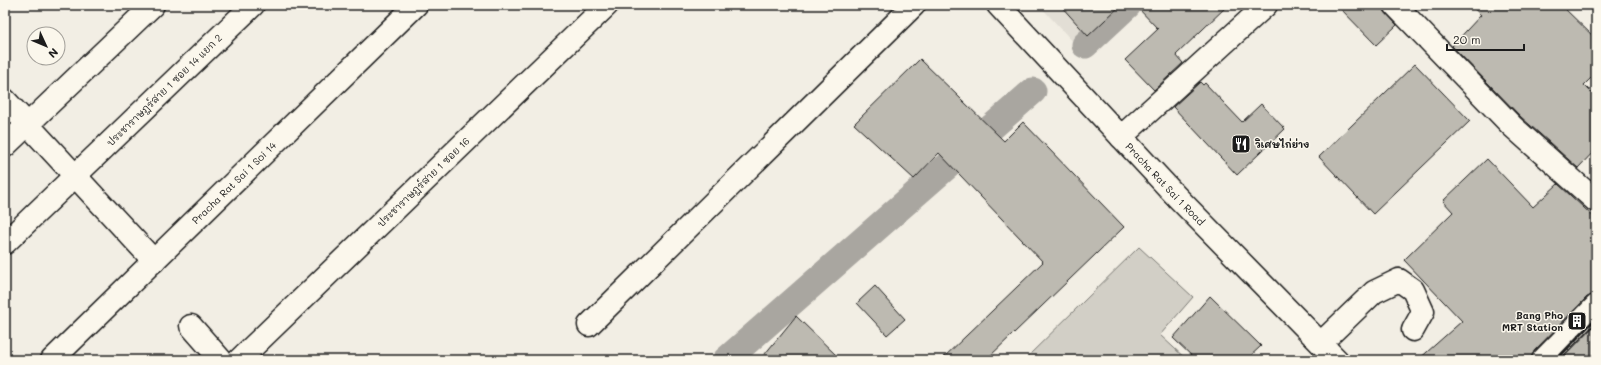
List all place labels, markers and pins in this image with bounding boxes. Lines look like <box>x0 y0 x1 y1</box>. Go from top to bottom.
restaurant icon: วิเศษไก่ย่าง <box>1230 133 1252 155</box>
place label: วิเศษไก่ย่าง <box>1255 137 1309 151</box>
place label: Bang Pho MRT Station <box>1502 308 1563 334</box>
building icon: Bang Pho MRT Station <box>1566 310 1588 332</box>

